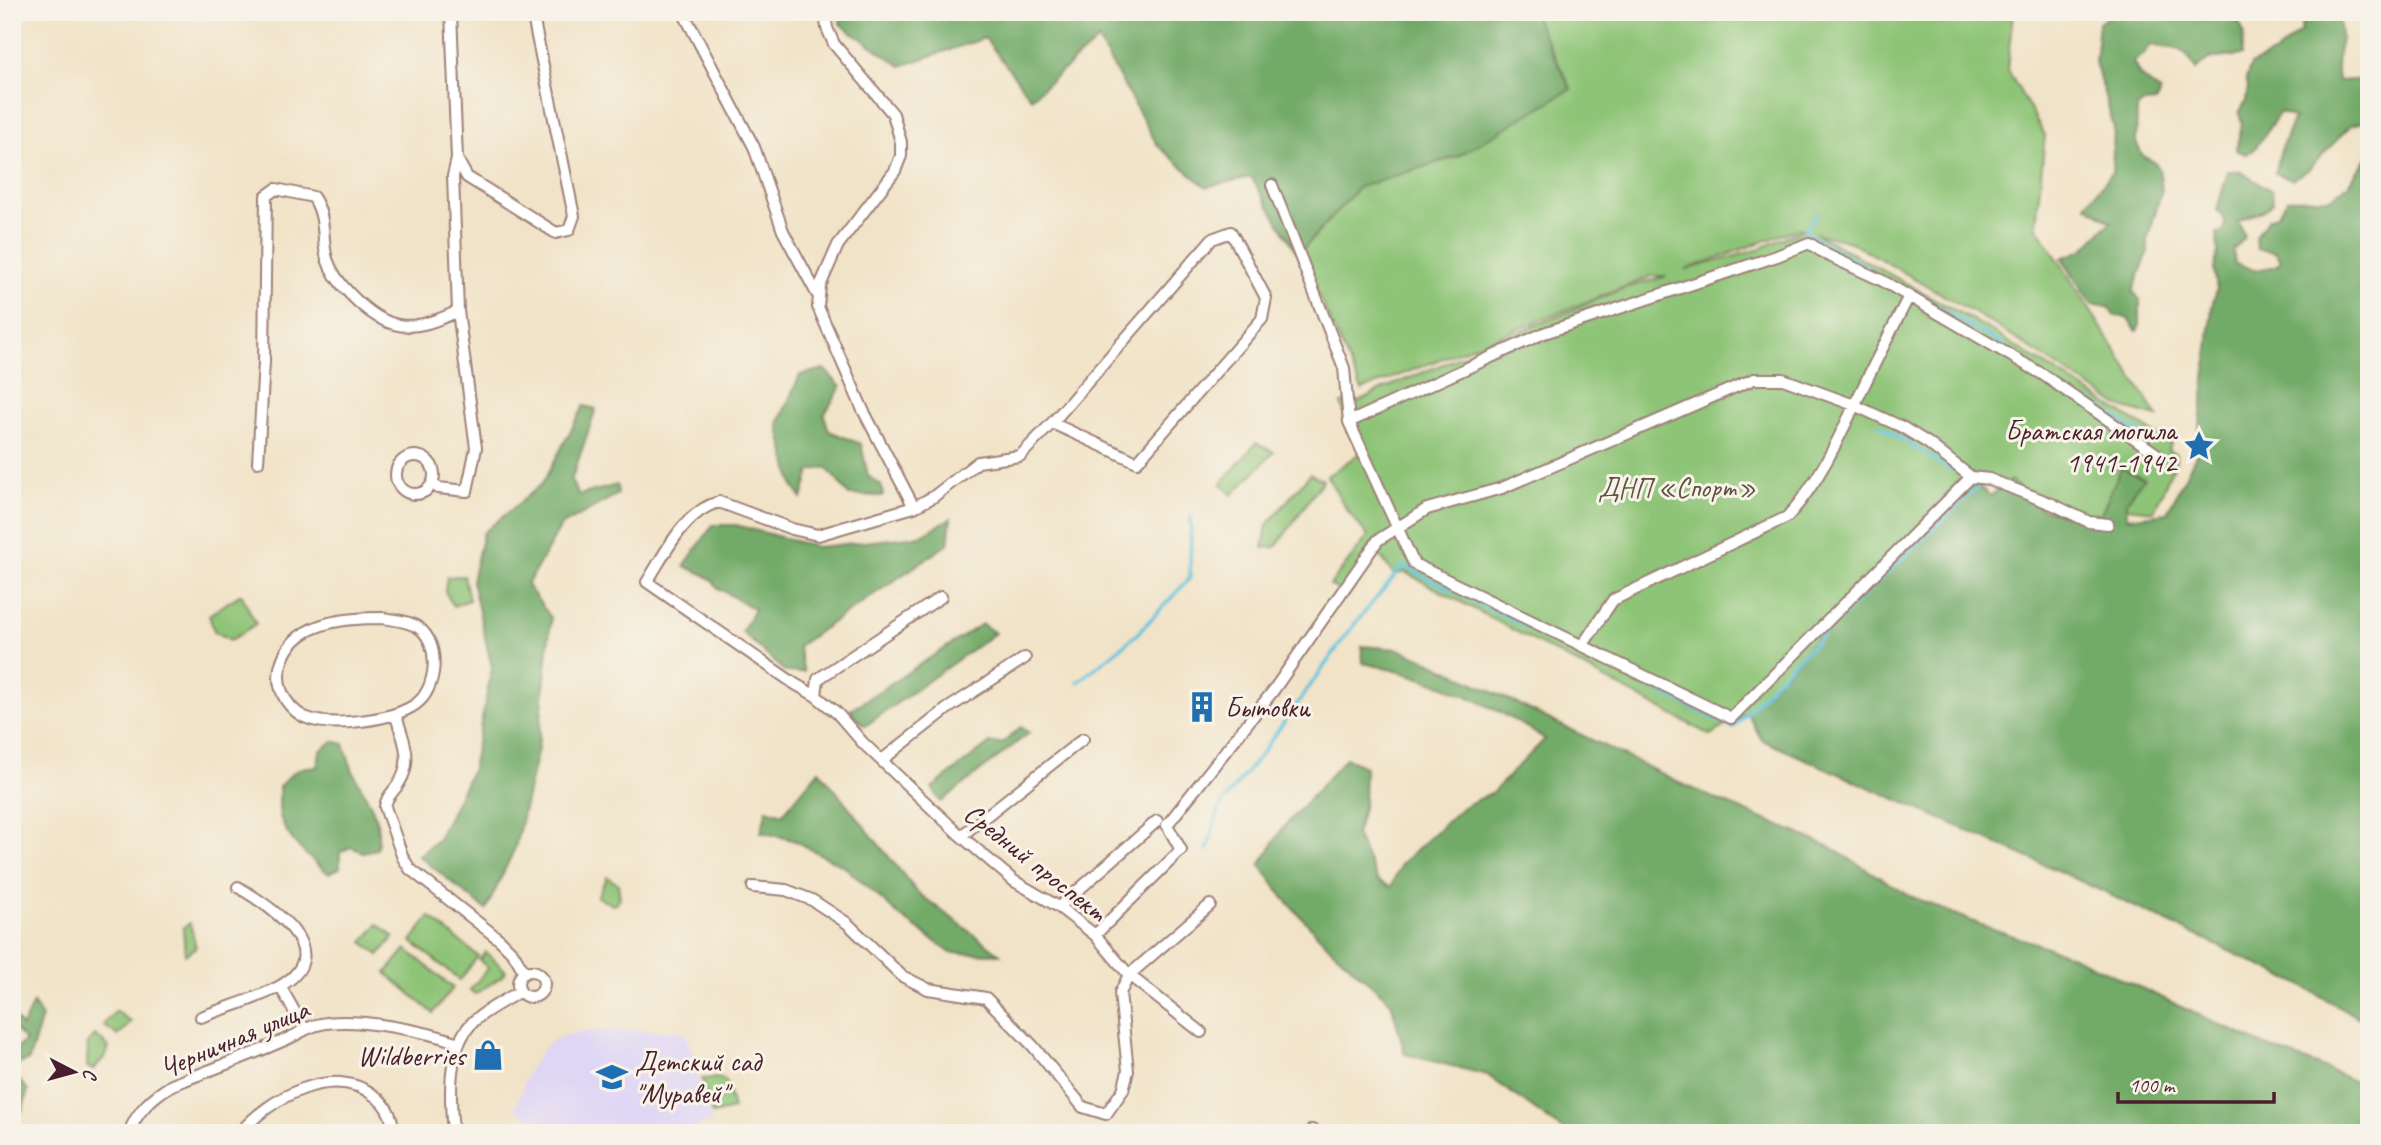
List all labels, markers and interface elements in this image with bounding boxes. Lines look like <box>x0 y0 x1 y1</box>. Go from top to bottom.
place label: Братская могила 1941-1942 <box>2005 413 2179 480</box>
place icon: Братская могила 1941-1942 <box>2182 429 2216 463</box>
park label: ДНП «Спорт» <box>1598 470 1756 505</box>
building icon: Бытовки <box>1185 690 1219 724</box>
place label: Бытовки <box>1225 690 1311 725</box>
street label: Средний проспект <box>957 796 1115 930</box>
street label: Черничная улица <box>155 991 316 1085</box>
north arrow <box>38 1036 108 1106</box>
place label: Wildberries <box>358 1038 467 1073</box>
shop icon: Wildberries <box>471 1038 505 1072</box>
place label: Детский сад "Муравей" <box>635 1044 764 1111</box>
school or university icon: Детский сад "Муравей" <box>595 1060 629 1094</box>
scale bar <box>2118 1061 2274 1105</box>
text: С <box>77 1068 102 1082</box>
text: 100 m <box>2129 1072 2176 1098</box>

